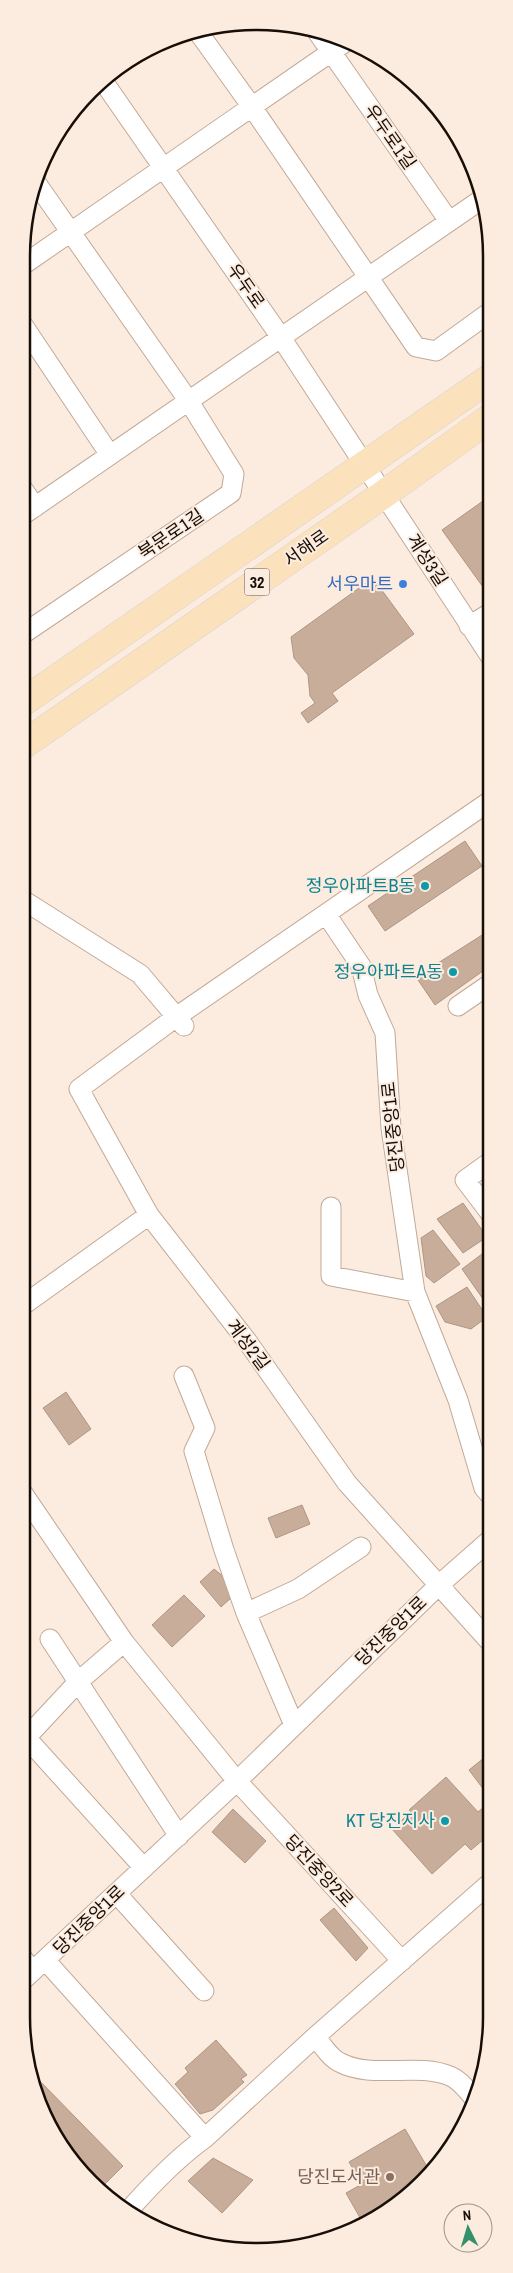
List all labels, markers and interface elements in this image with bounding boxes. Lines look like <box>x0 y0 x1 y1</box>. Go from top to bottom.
street label: 우두로1길 <box>359 99 422 174</box>
street label: 우두로 <box>222 258 271 313</box>
street label: 북문로1길 <box>133 502 209 565</box>
street label: 서해로 <box>278 523 333 572</box>
street label: 계성3길 <box>401 529 454 591</box>
road number: 32 <box>244 568 270 596</box>
place label: 서우마트 <box>327 571 393 596</box>
marker: 서우마트 <box>397 578 409 590</box>
place label: 정우아파트B동 <box>306 873 415 898</box>
marker: 정우아파트B동 <box>419 880 431 892</box>
place label: 정우아파트A동 <box>334 959 443 984</box>
marker: 정우아파트A동 <box>447 966 459 978</box>
street label: 당진중앙1로 <box>375 1080 410 1174</box>
street label: 계성2길 <box>221 1314 276 1375</box>
street label: 당진중앙1로 <box>349 1590 432 1671</box>
place label: KT 당진지사 <box>346 1808 435 1833</box>
marker: KT 당진지사 <box>439 1815 451 1827</box>
street label: 당진중앙2로 <box>279 1829 360 1912</box>
street label: 당진중앙1로 <box>47 1879 130 1960</box>
place label: 당진도서관 <box>297 2164 380 2189</box>
marker: 당진도서관 <box>384 2171 396 2183</box>
north arrow <box>443 2203 493 2253</box>
text: N <box>462 2206 472 2224</box>

